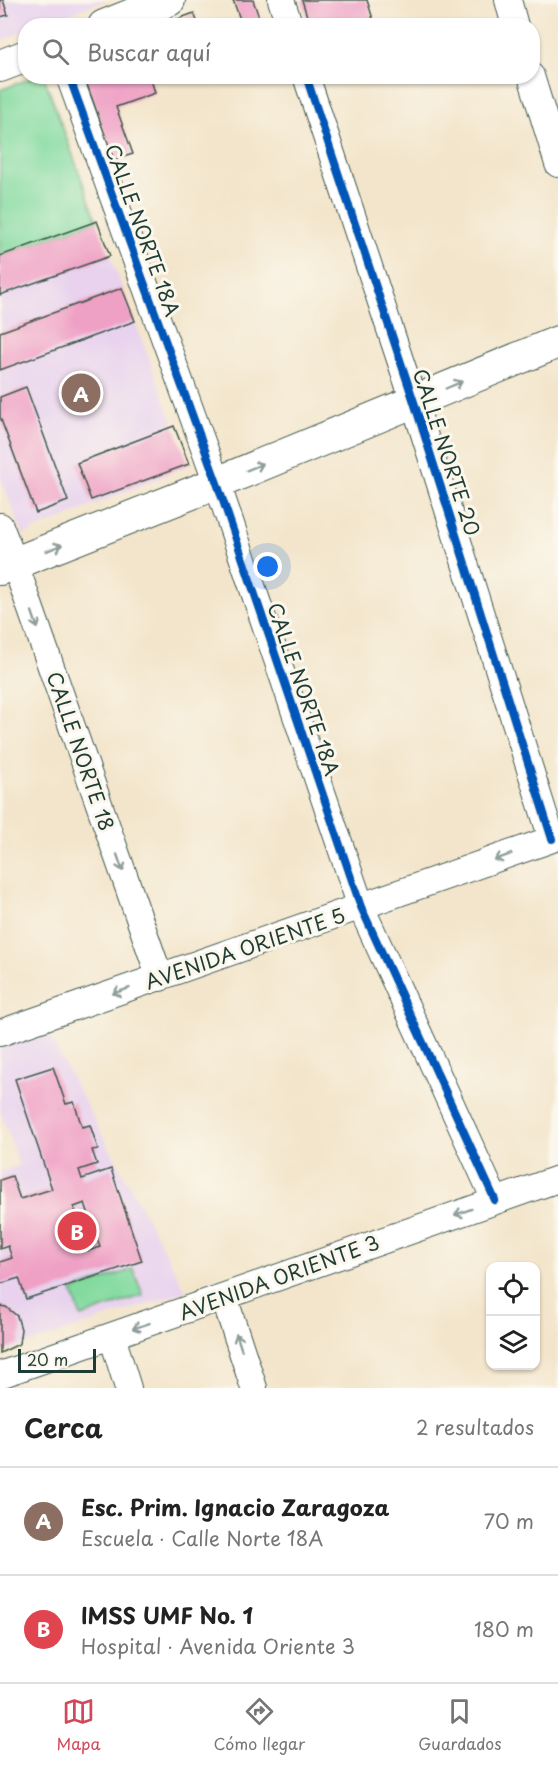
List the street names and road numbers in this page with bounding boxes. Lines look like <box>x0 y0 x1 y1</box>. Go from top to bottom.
street label: CALLE NORTE 18A <box>98 140 188 320</box>
street label: CALLE NORTE 20 <box>406 365 488 539</box>
street label: CALLE NORTE 18A <box>260 598 348 780</box>
street label: CALLE NORTE 18 <box>40 667 122 835</box>
street label: AVENIDA ORIENTE 5 <box>141 900 349 996</box>
street label: AVENIDA ORIENTE 3 <box>175 1227 383 1327</box>

